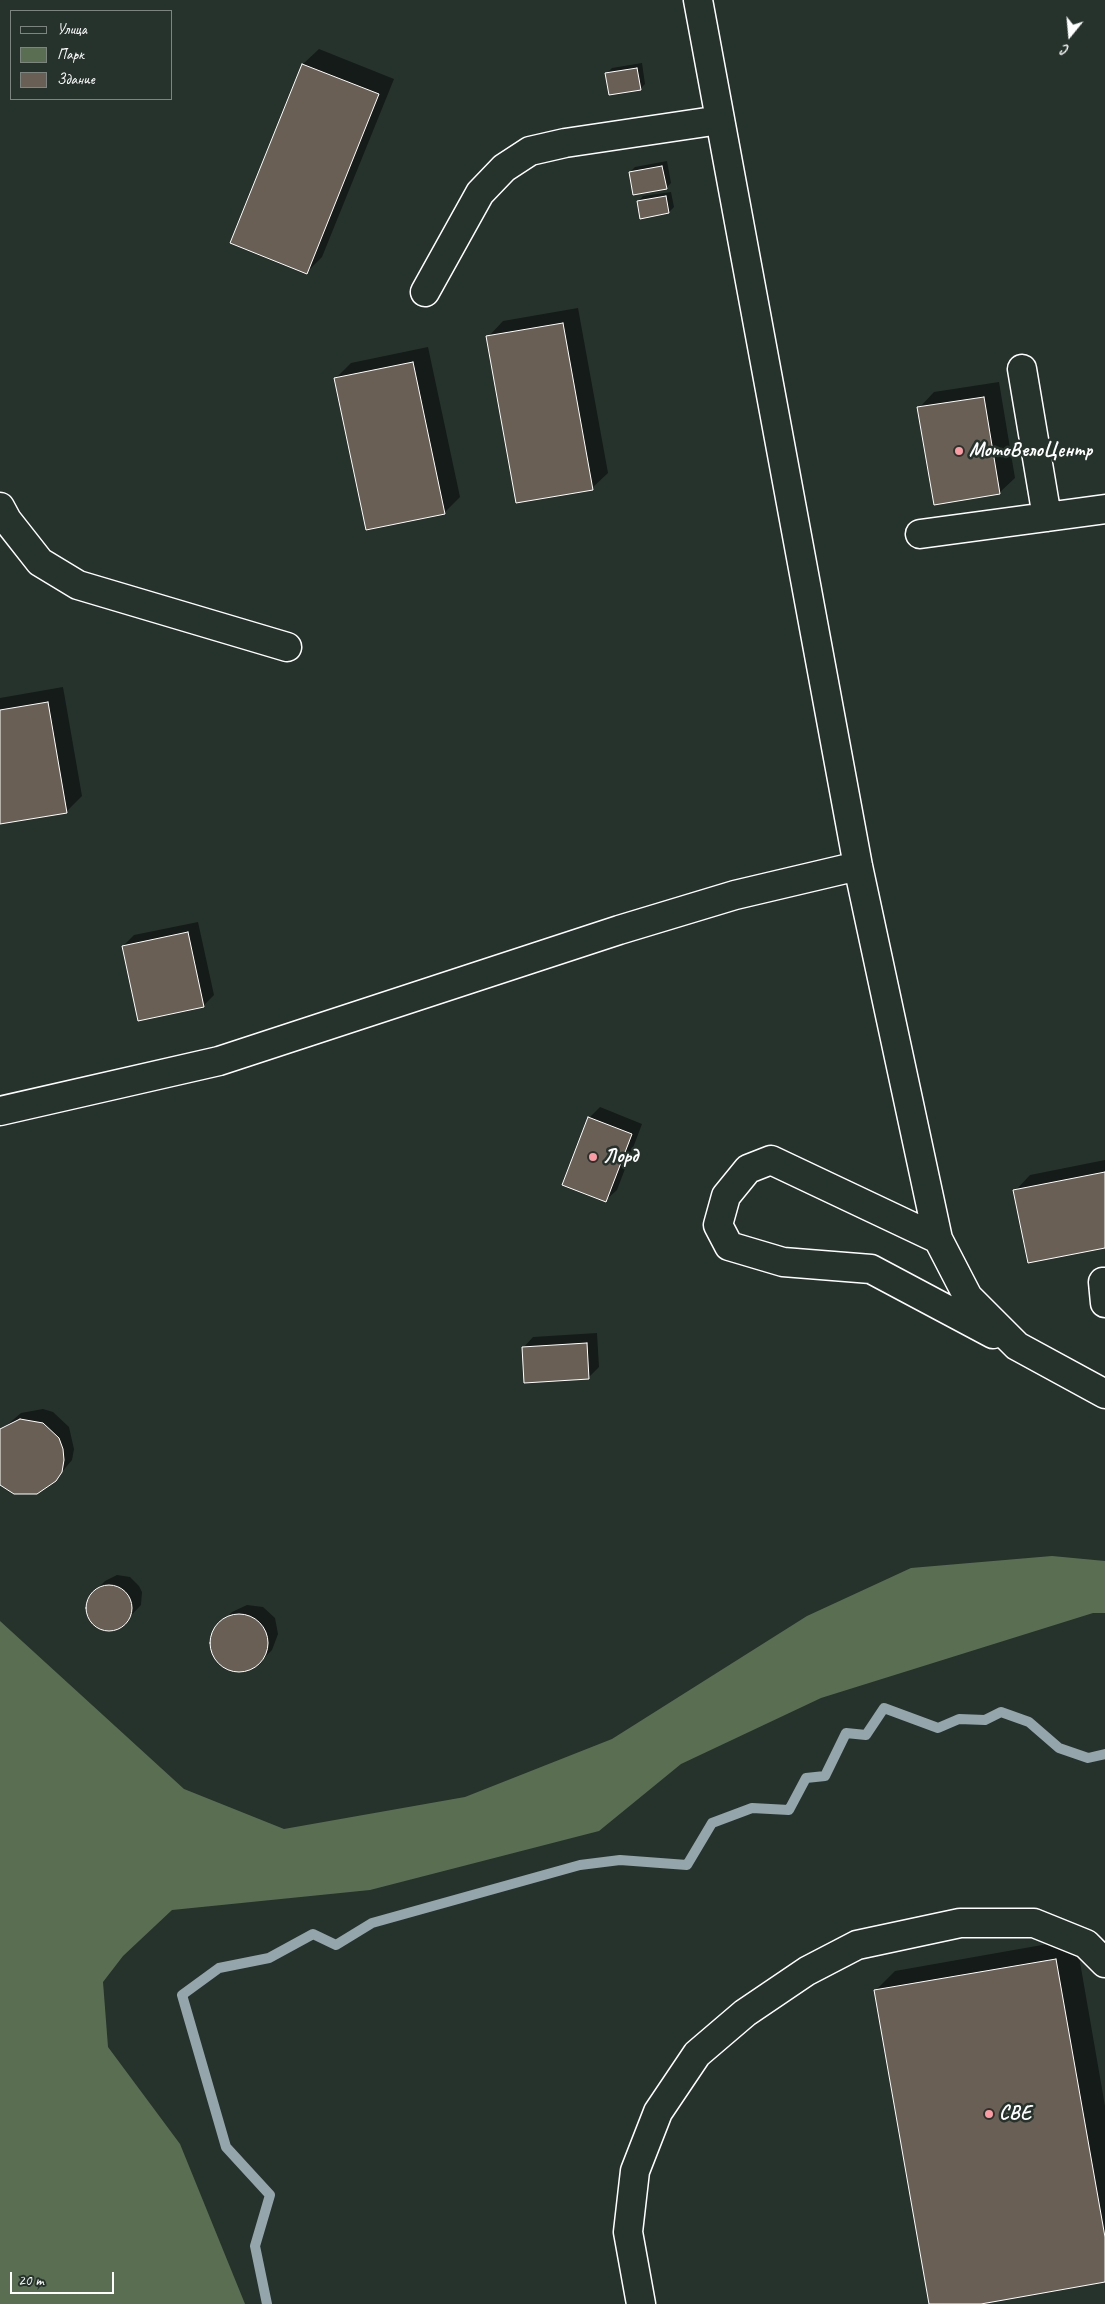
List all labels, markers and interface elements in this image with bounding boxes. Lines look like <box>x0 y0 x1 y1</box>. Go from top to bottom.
legend <box>10 10 172 100</box>
north arrow <box>1045 10 1095 60</box>
text: Улица <box>57 20 87 39</box>
text: С <box>1060 41 1071 59</box>
text: Парк <box>57 45 84 64</box>
text: Здание <box>57 70 95 89</box>
place label: МотоВелоЦентр <box>969 439 1093 463</box>
marker: МотоВелоЦентр <box>953 445 965 457</box>
place label: Лорд <box>603 1145 638 1169</box>
marker: Лорд <box>587 1151 599 1163</box>
place label: СВЕ <box>999 2102 1031 2126</box>
marker: СВЕ <box>983 2108 995 2120</box>
scale bar <box>12 2262 116 2294</box>
text: 20 m <box>18 2271 44 2290</box>

